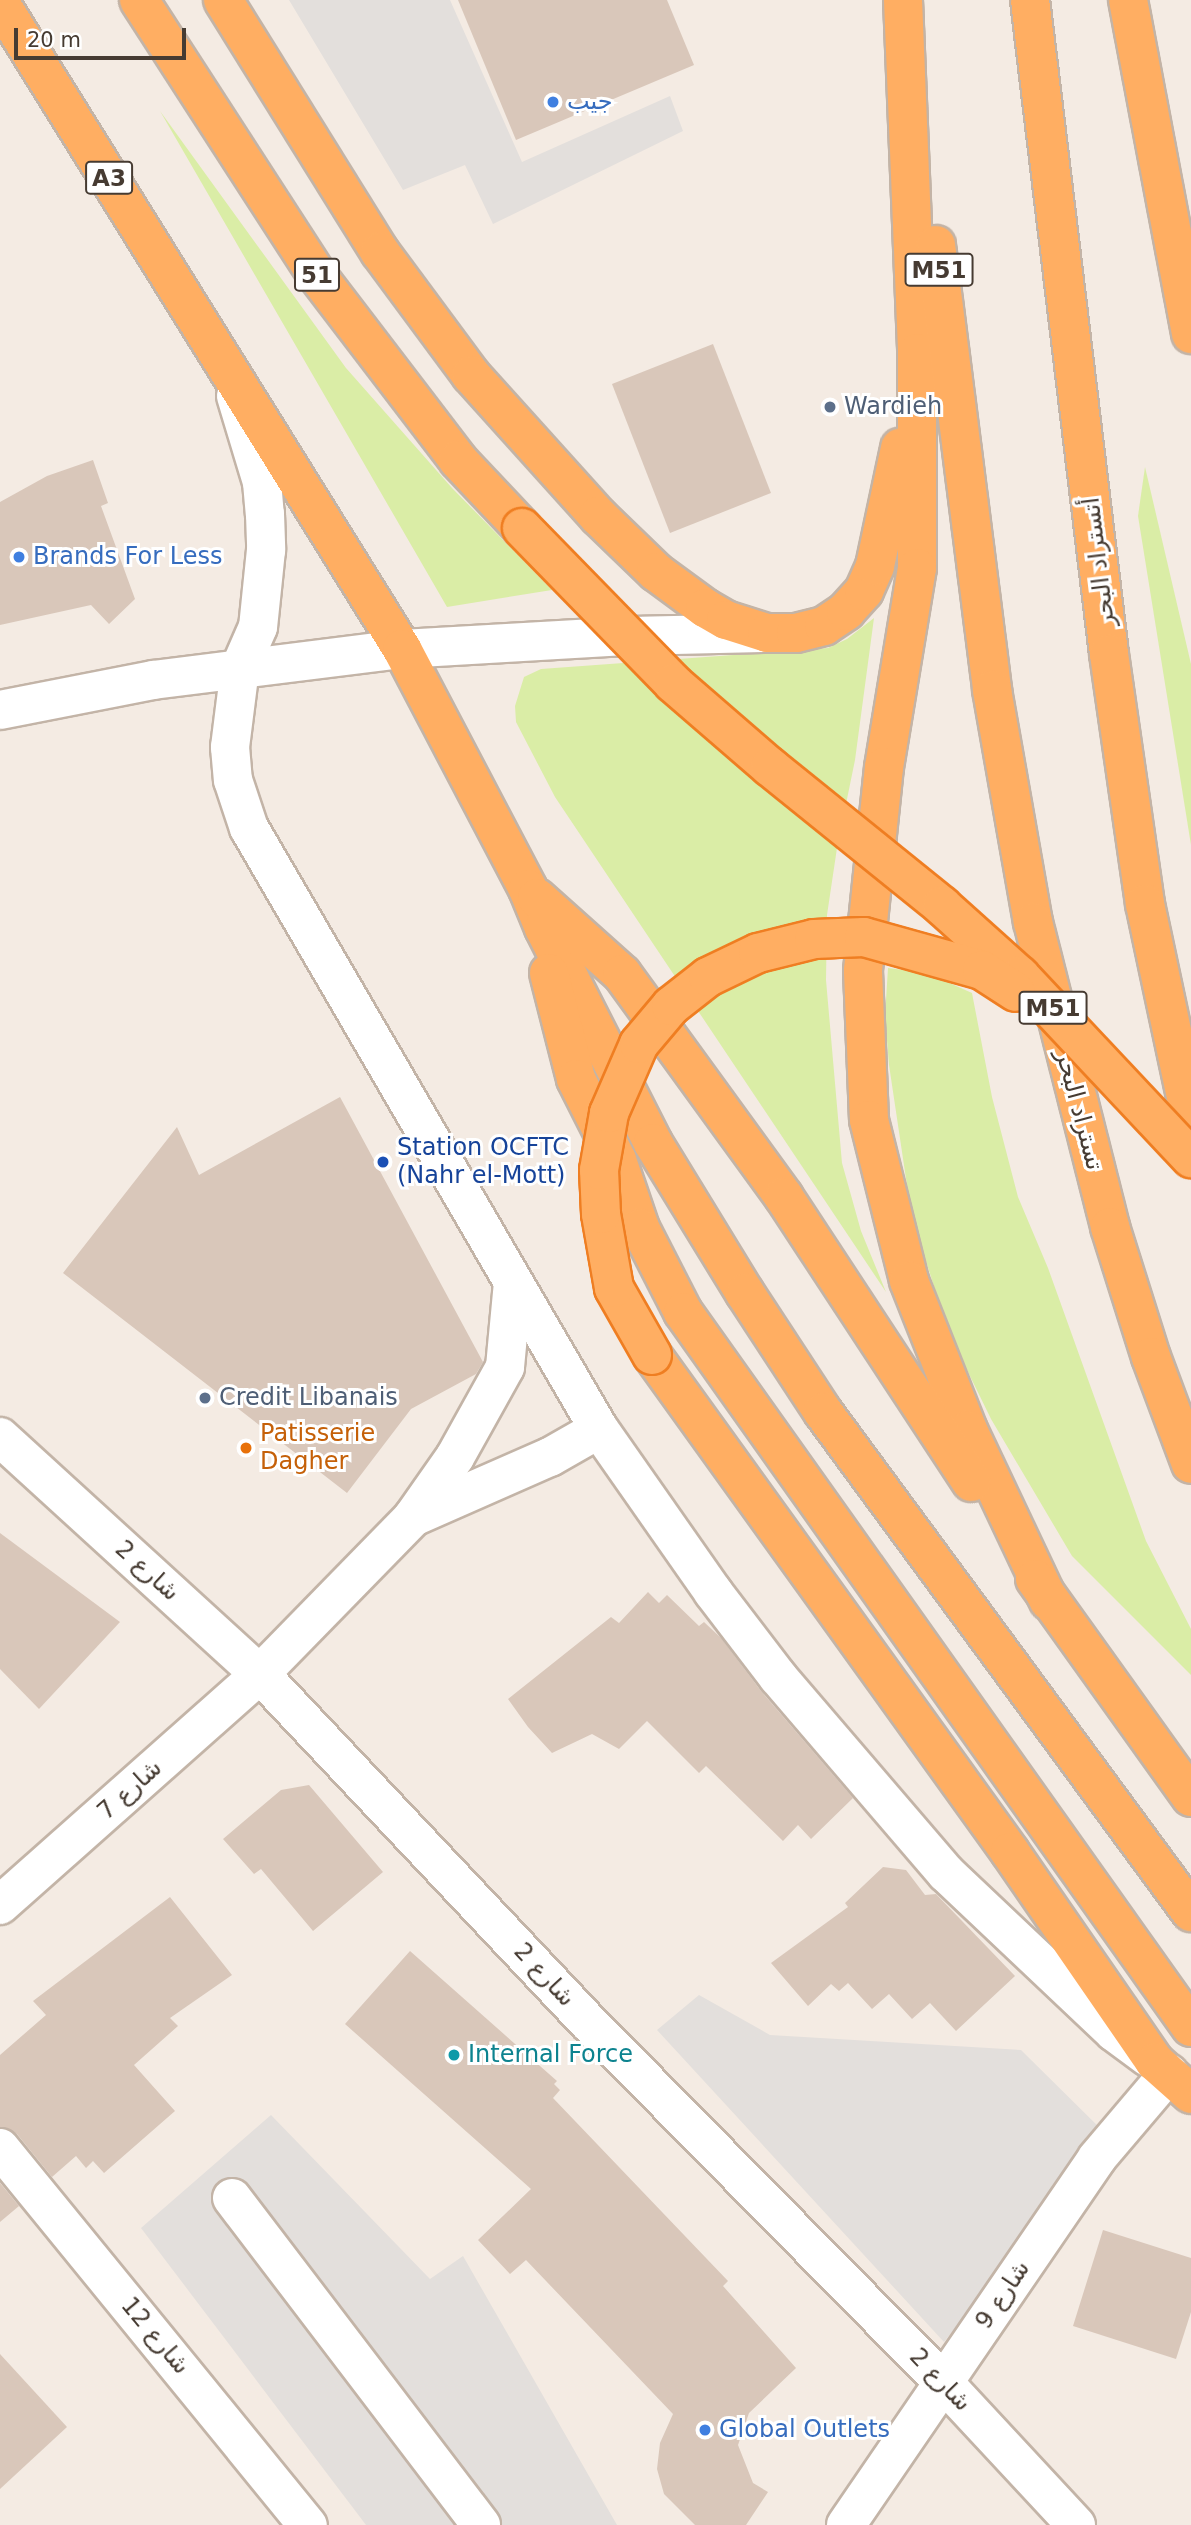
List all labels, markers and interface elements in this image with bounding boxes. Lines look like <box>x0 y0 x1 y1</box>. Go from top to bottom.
scale bar <box>18 14 189 58</box>
text: 20 m <box>27 28 81 52</box>
place label: جيب <box>567 88 613 116</box>
marker: جيب <box>545 94 561 110</box>
road number: A3 <box>84 158 134 197</box>
road number: M51 <box>904 250 974 290</box>
road number: 51 <box>292 256 342 294</box>
place label: Wardieh <box>844 393 942 421</box>
marker: Wardieh <box>822 399 838 415</box>
street label: أتستراد البحر <box>1077 496 1121 628</box>
place label: Brands For Less <box>33 543 222 571</box>
marker: Brands For Less <box>11 549 27 565</box>
road number: M51 <box>1018 988 1088 1028</box>
street label: تستراد البحر <box>1049 1047 1109 1173</box>
place label: Station OCFTC (Nahr el-Mott) <box>397 1134 569 1190</box>
marker: Station OCFTC (Nahr el-Mott) <box>375 1154 391 1170</box>
place label: Credit Libanais <box>219 1384 398 1412</box>
marker: Credit Libanais <box>197 1390 213 1406</box>
place label: Patisserie Dagher <box>260 1420 375 1476</box>
marker: Patisserie Dagher <box>238 1440 254 1456</box>
street label: شارع 2 <box>109 1535 185 1607</box>
street label: شارع 7 <box>92 1754 168 1826</box>
street label: شارع 2 <box>507 1937 581 2013</box>
place label: Internal Force <box>468 2041 633 2069</box>
marker: Internal Force <box>446 2047 462 2063</box>
street label: شارع 9 <box>970 2255 1036 2335</box>
street label: شارع 12 <box>115 2292 195 2380</box>
street label: شارع 2 <box>903 2343 977 2417</box>
place label: Global Outlets <box>719 2416 890 2444</box>
marker: Global Outlets <box>697 2422 713 2438</box>

